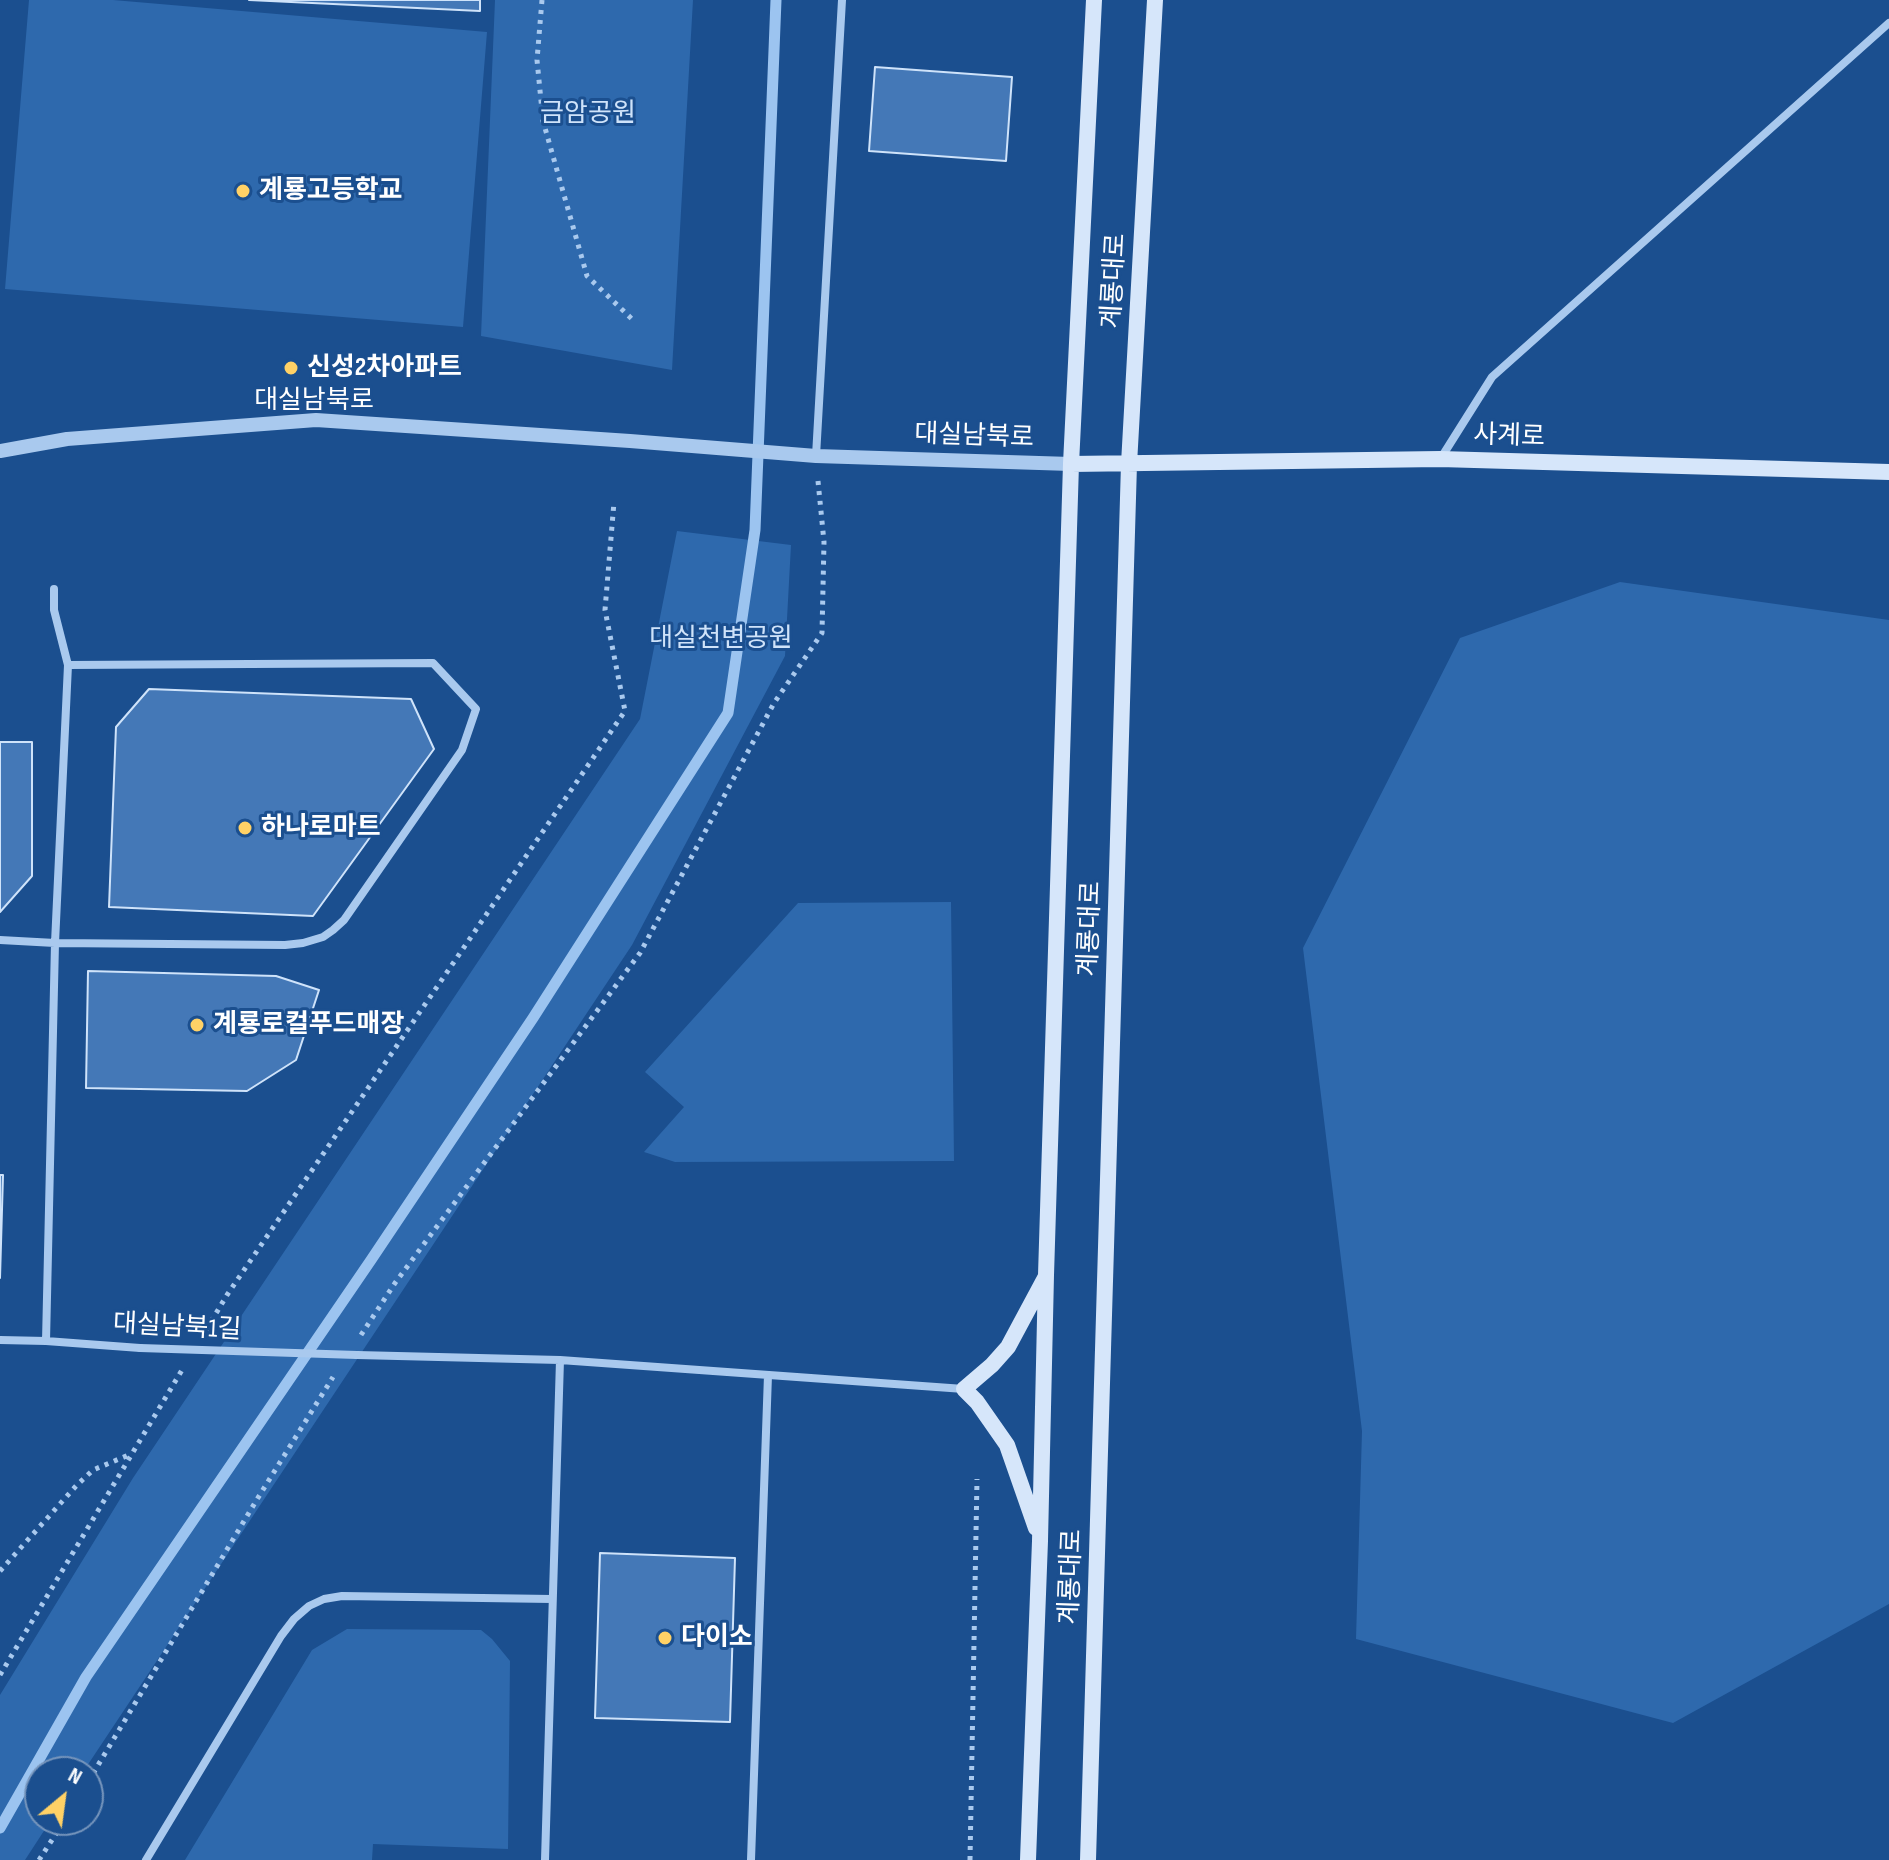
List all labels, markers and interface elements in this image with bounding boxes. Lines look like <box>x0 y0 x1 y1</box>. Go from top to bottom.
park label: 금암공원 <box>540 98 636 130</box>
place label: 계룡고등학교 <box>259 175 403 207</box>
marker: 계룡고등학교 <box>234 182 252 200</box>
street label: 계룡대로 <box>1097 232 1133 330</box>
place label: 신성2차아파트 <box>307 352 462 384</box>
marker: 신성2차아파트 <box>282 359 300 377</box>
street label: 대실남북로 <box>254 385 374 417</box>
street label: 대실남북로 <box>914 419 1034 455</box>
street label: 사계로 <box>1473 420 1545 454</box>
park label: 대실천변공원 <box>649 623 793 655</box>
place label: 하나로마트 <box>261 812 381 844</box>
marker: 하나로마트 <box>236 819 254 837</box>
street label: 계룡대로 <box>1074 881 1108 977</box>
place label: 계룡로컬푸드매장 <box>213 1009 404 1041</box>
marker: 계룡로컬푸드매장 <box>188 1016 206 1034</box>
street label: 대실남북1길 <box>112 1309 242 1347</box>
street label: 계룡대로 <box>1055 1529 1089 1625</box>
place label: 다이소 <box>681 1622 753 1654</box>
marker: 다이소 <box>656 1629 674 1647</box>
north arrow <box>24 1756 104 1836</box>
text: N <box>63 1762 87 1791</box>

